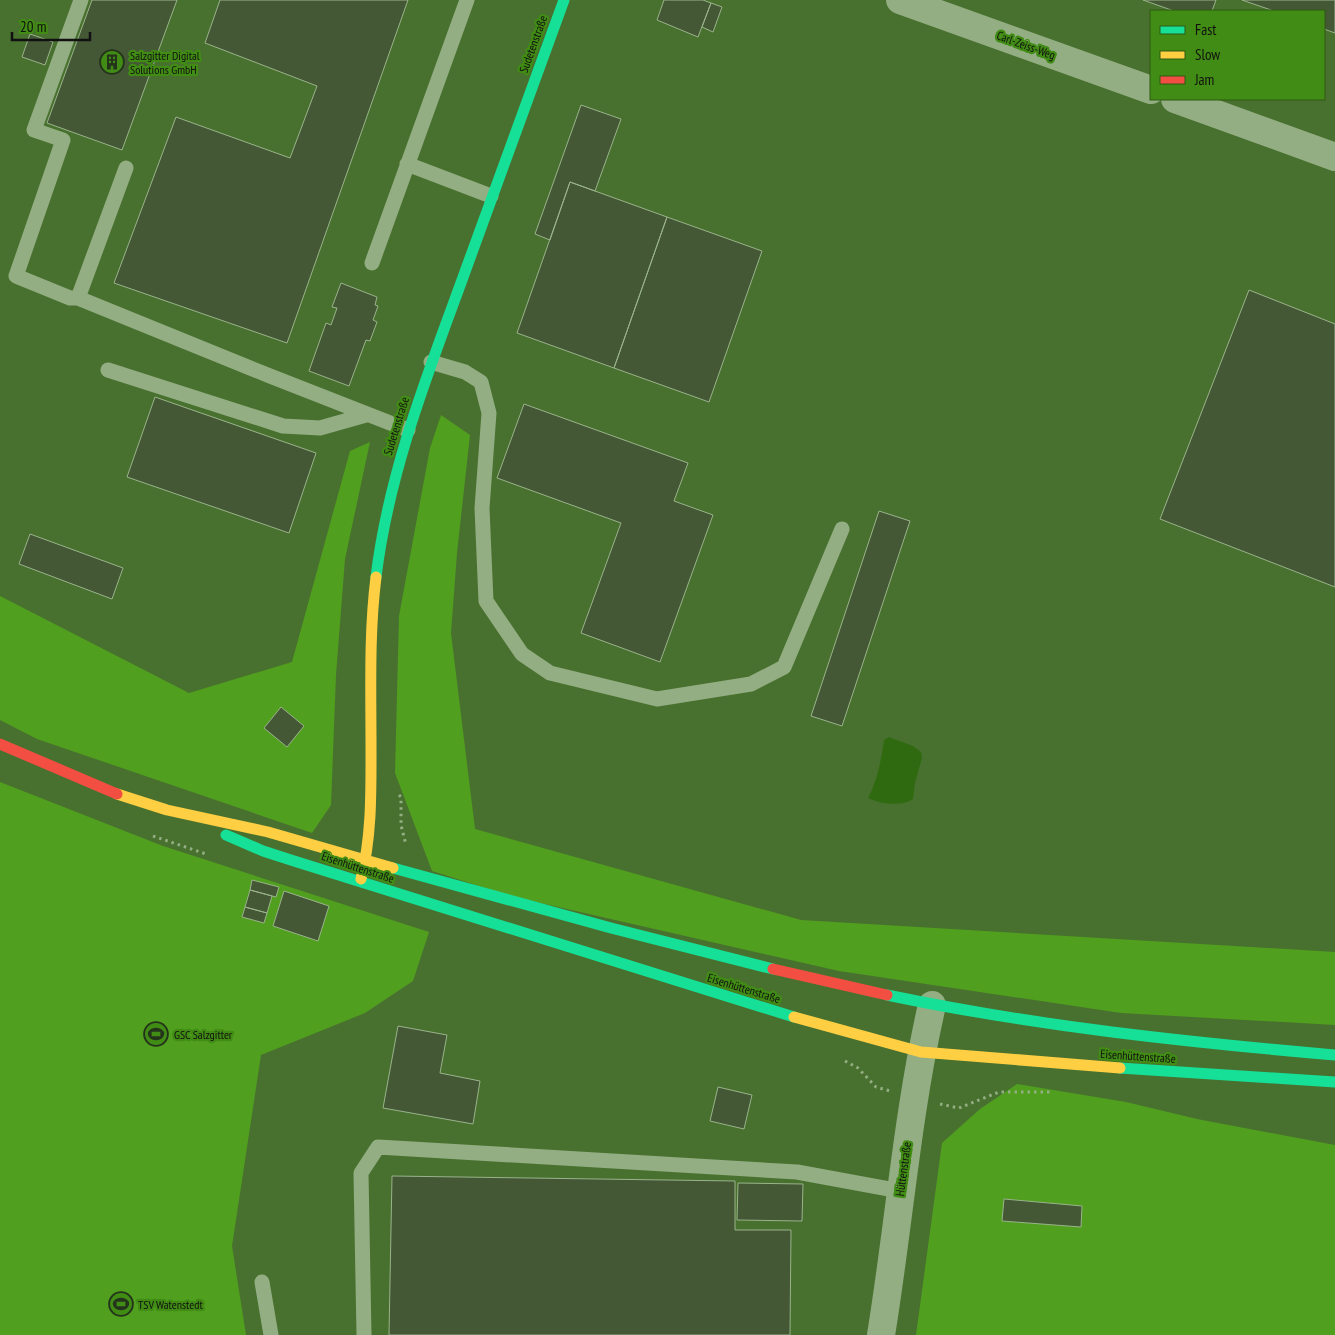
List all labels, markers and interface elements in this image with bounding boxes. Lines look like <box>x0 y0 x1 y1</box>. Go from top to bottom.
scale bar <box>12 10 90 42</box>
legend <box>1150 10 1325 100</box>
street label: Sudetenstraße <box>516 13 550 75</box>
text: 20 m <box>20 17 46 36</box>
text: Fast <box>1195 20 1216 39</box>
street label: Carl-Zeiss-Weg <box>995 27 1057 63</box>
text: Slow <box>1195 45 1220 64</box>
place label: Salzgitter Digital Solutions GmbH <box>130 48 200 77</box>
building icon: Salzgitter Digital Solutions GmbH <box>99 49 125 75</box>
text: Jam <box>1194 70 1214 89</box>
street label: Sudetenstraße <box>380 395 412 457</box>
street label: Eisenhüttenstraße <box>320 848 396 886</box>
street label: Eisenhüttenstraße <box>706 970 782 1006</box>
sports icon: GSC Salzgitter <box>143 1021 169 1047</box>
place label: GSC Salzgitter <box>174 1027 233 1042</box>
street label: Eisenhüttenstraße <box>1100 1046 1176 1066</box>
street label: Hüttenstraße <box>892 1141 914 1197</box>
sports icon: TSV Watenstedt <box>108 1291 134 1317</box>
place label: TSV Watenstedt <box>138 1297 203 1312</box>

